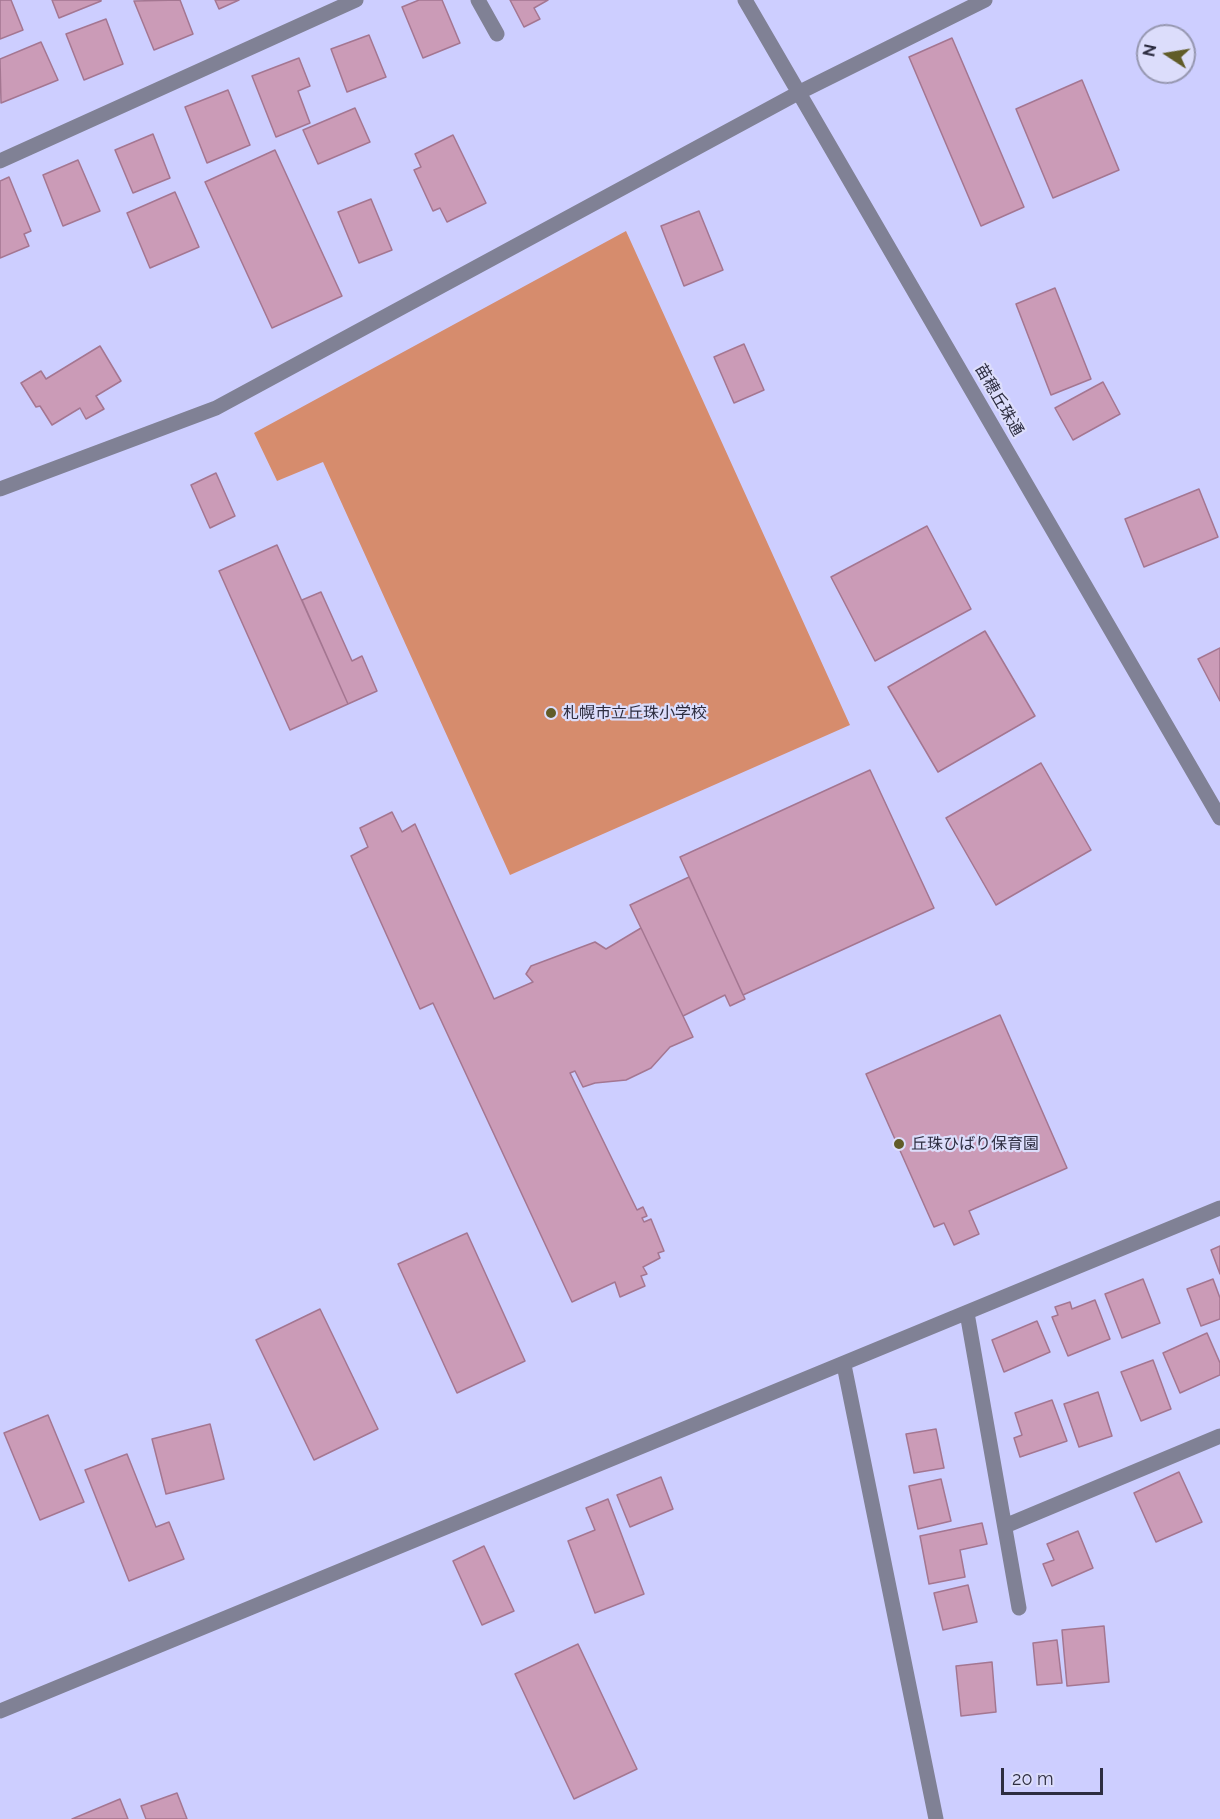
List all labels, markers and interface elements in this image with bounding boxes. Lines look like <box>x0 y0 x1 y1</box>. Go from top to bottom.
north arrow <box>1136 24 1196 84</box>
text: N <box>1139 43 1160 59</box>
street label: 苗穂丘珠通 <box>971 361 1027 439</box>
place label: 札幌市立丘珠小学校 <box>563 703 707 723</box>
marker: 札幌市立丘珠小学校 <box>544 706 558 720</box>
place label: 丘珠ひばり保育園 <box>911 1134 1039 1154</box>
marker: 丘珠ひばり保育園 <box>892 1137 906 1151</box>
scale bar <box>1004 1756 1106 1794</box>
text: 20 m <box>1012 1768 1054 1789</box>

